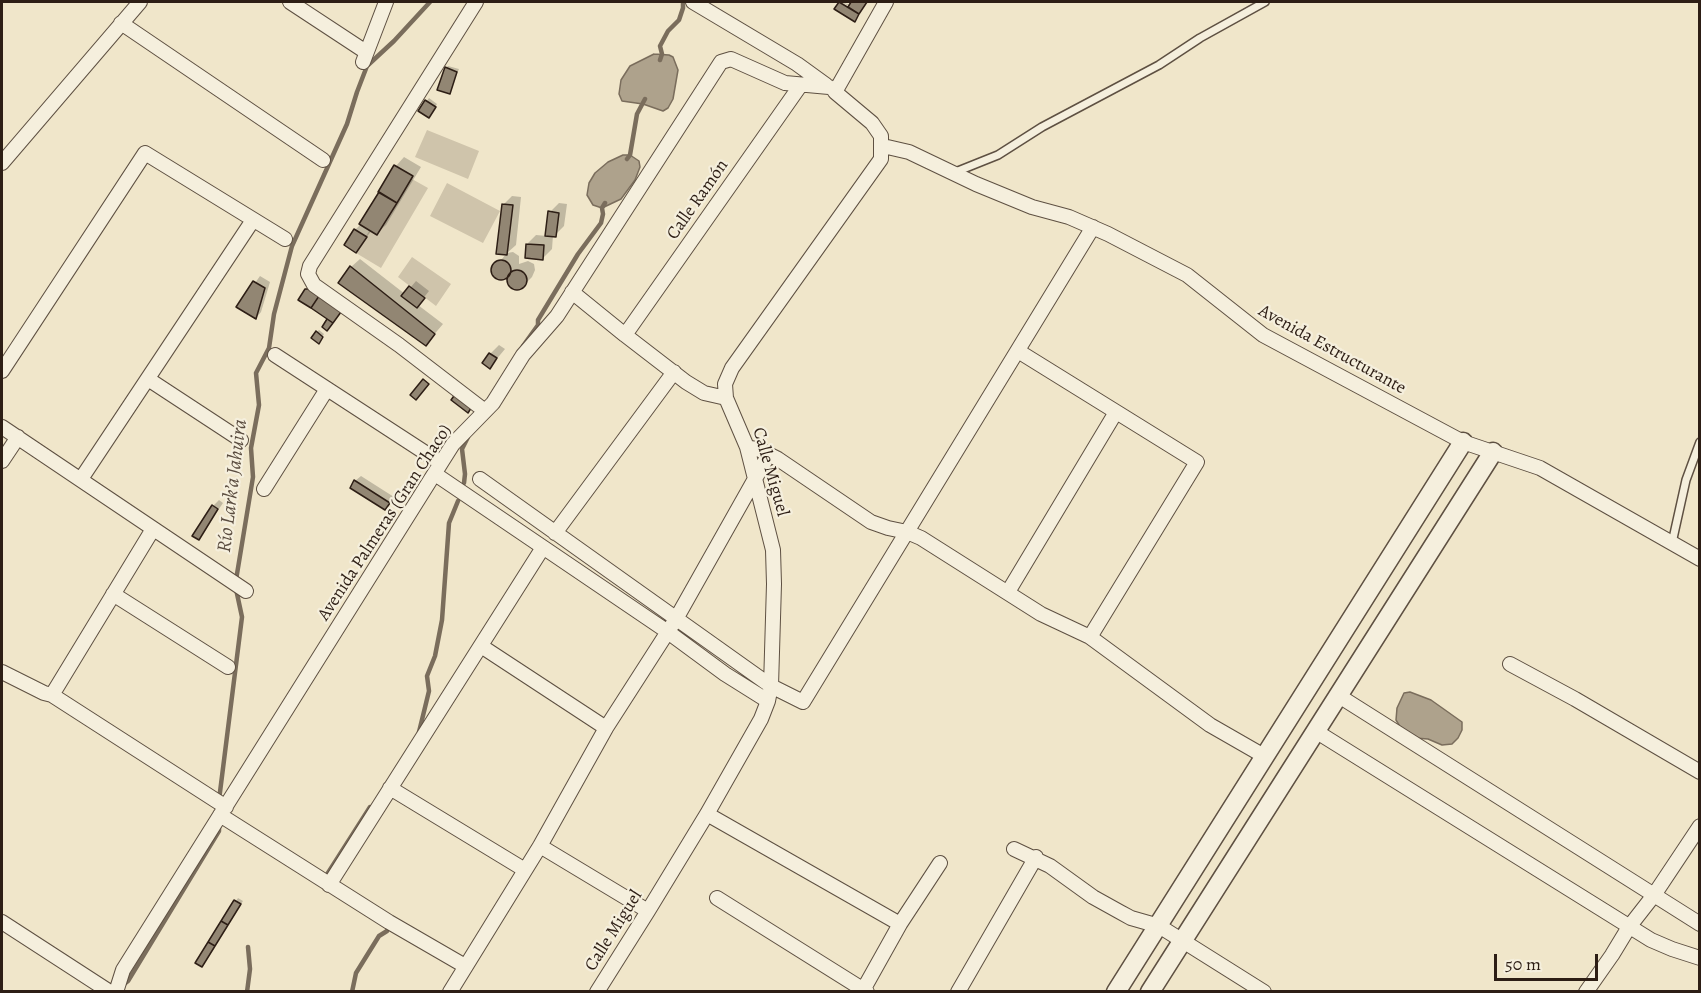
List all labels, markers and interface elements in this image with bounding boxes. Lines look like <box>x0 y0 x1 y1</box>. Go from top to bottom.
street label: Calle Ramón <box>663 156 733 244</box>
street label: Avenida Estructurante <box>1255 301 1409 399</box>
water label: Río Lark’a Jahuira <box>213 418 253 554</box>
street label: Avenida Palmeras (Gran Chaco) <box>313 421 457 625</box>
street label: Calle Miguel <box>747 425 793 519</box>
street label: Calle Miguel <box>581 887 647 975</box>
scale bar <box>1497 942 1600 980</box>
text: 50 m <box>1505 952 1541 976</box>

